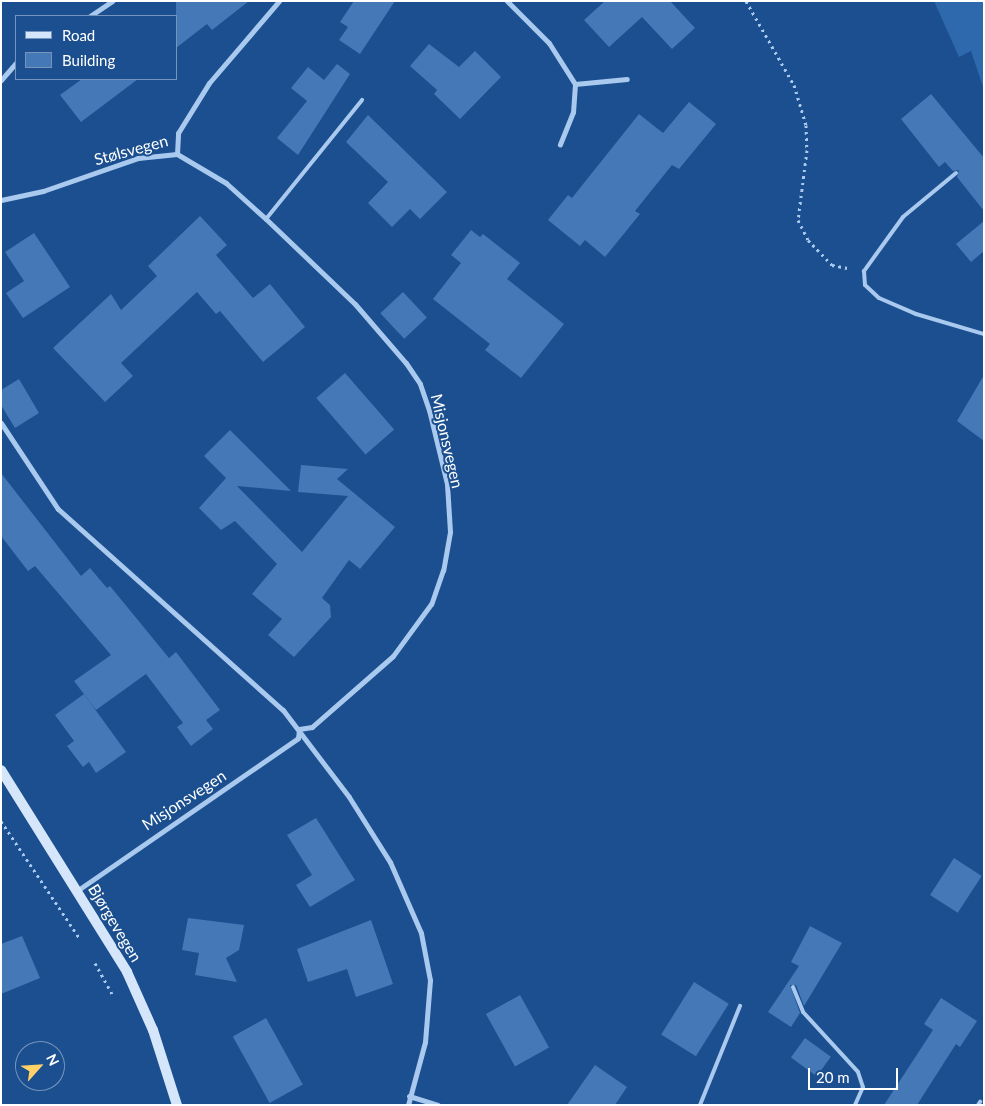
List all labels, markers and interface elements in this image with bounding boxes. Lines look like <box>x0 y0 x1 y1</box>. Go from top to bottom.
legend <box>15 15 178 80</box>
text: Road <box>62 26 95 44</box>
text: Building <box>62 51 115 69</box>
street label: Stølsvegen <box>92 131 170 169</box>
street label: Misjonsvegen <box>427 392 467 490</box>
street label: Misjonsvegen <box>138 766 230 834</box>
street label: Bjørgevegen <box>84 881 146 965</box>
north arrow <box>15 1041 65 1091</box>
text: N <box>43 1051 63 1068</box>
scale bar <box>810 1058 900 1090</box>
text: 20 m <box>816 1068 850 1086</box>

